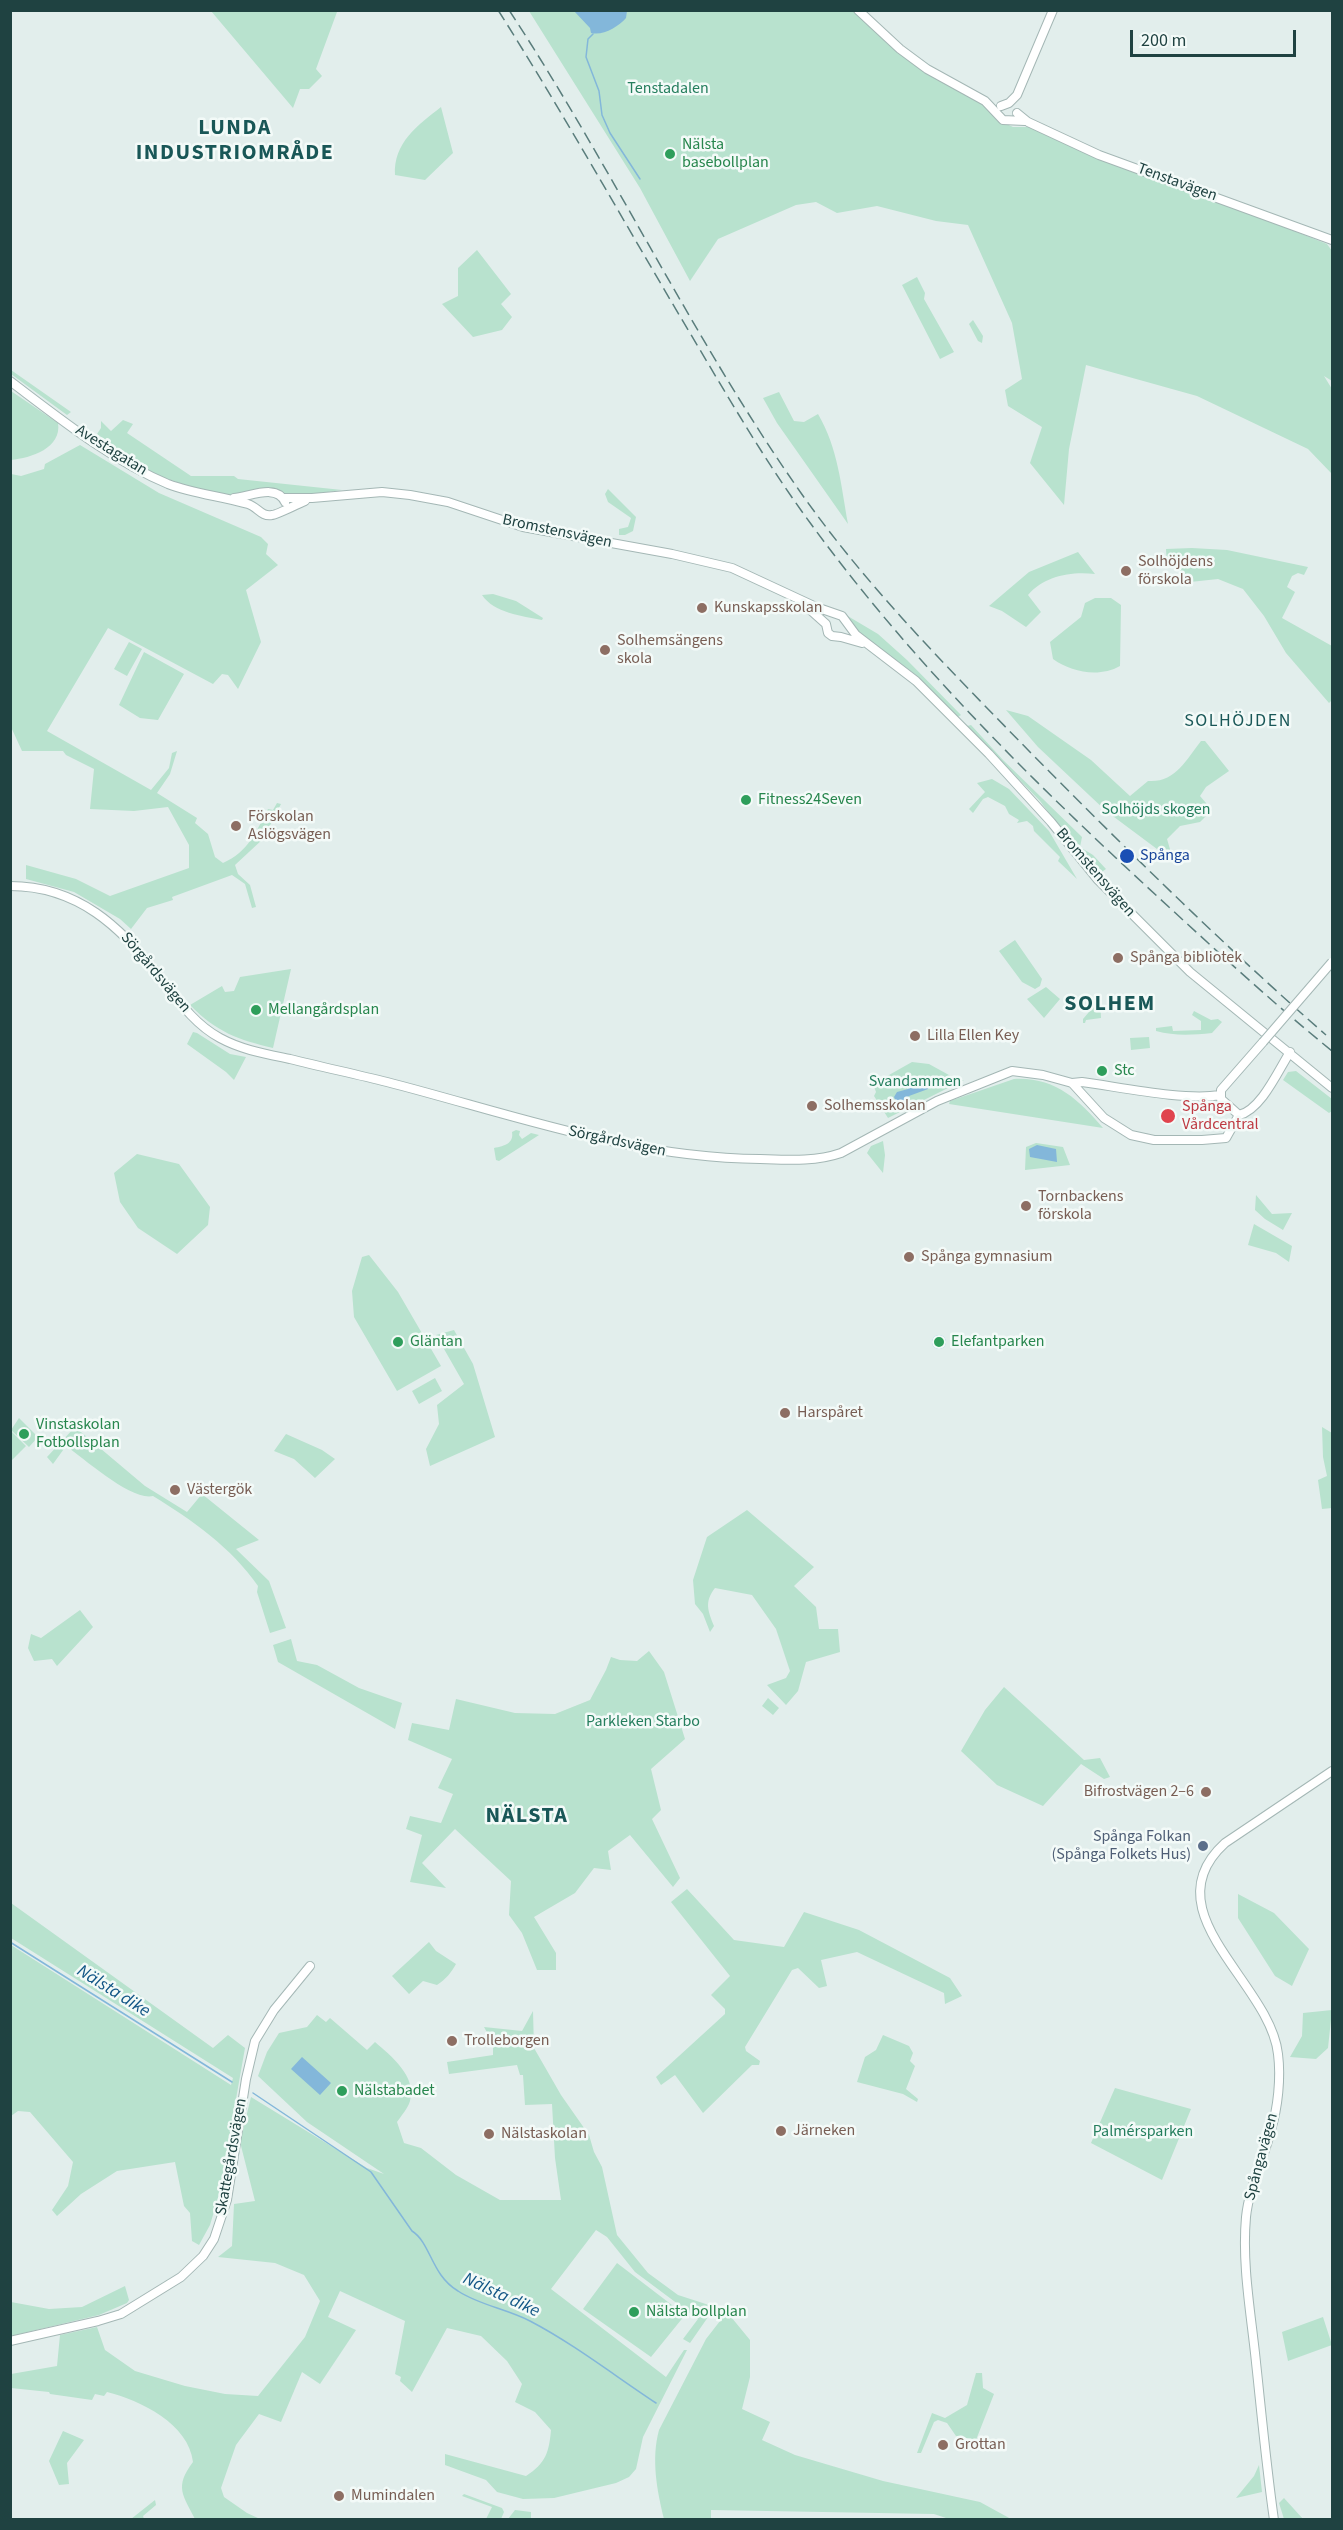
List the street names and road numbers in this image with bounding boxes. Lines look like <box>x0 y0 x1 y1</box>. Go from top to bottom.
street label: Tenstavägen <box>1134 160 1220 206</box>
street label: Avestagatan <box>72 421 150 481</box>
street label: Bromstensvägen <box>500 511 614 553</box>
street label: Bromstensvägen <box>1051 825 1139 921</box>
street label: Sörgårdsvägen <box>116 929 194 1017</box>
street label: Sörgårdsvägen <box>566 1122 668 1162</box>
street label: Skattegårdsvägen <box>212 2097 252 2217</box>
street label: Spångavägen <box>1241 2111 1283 2203</box>

